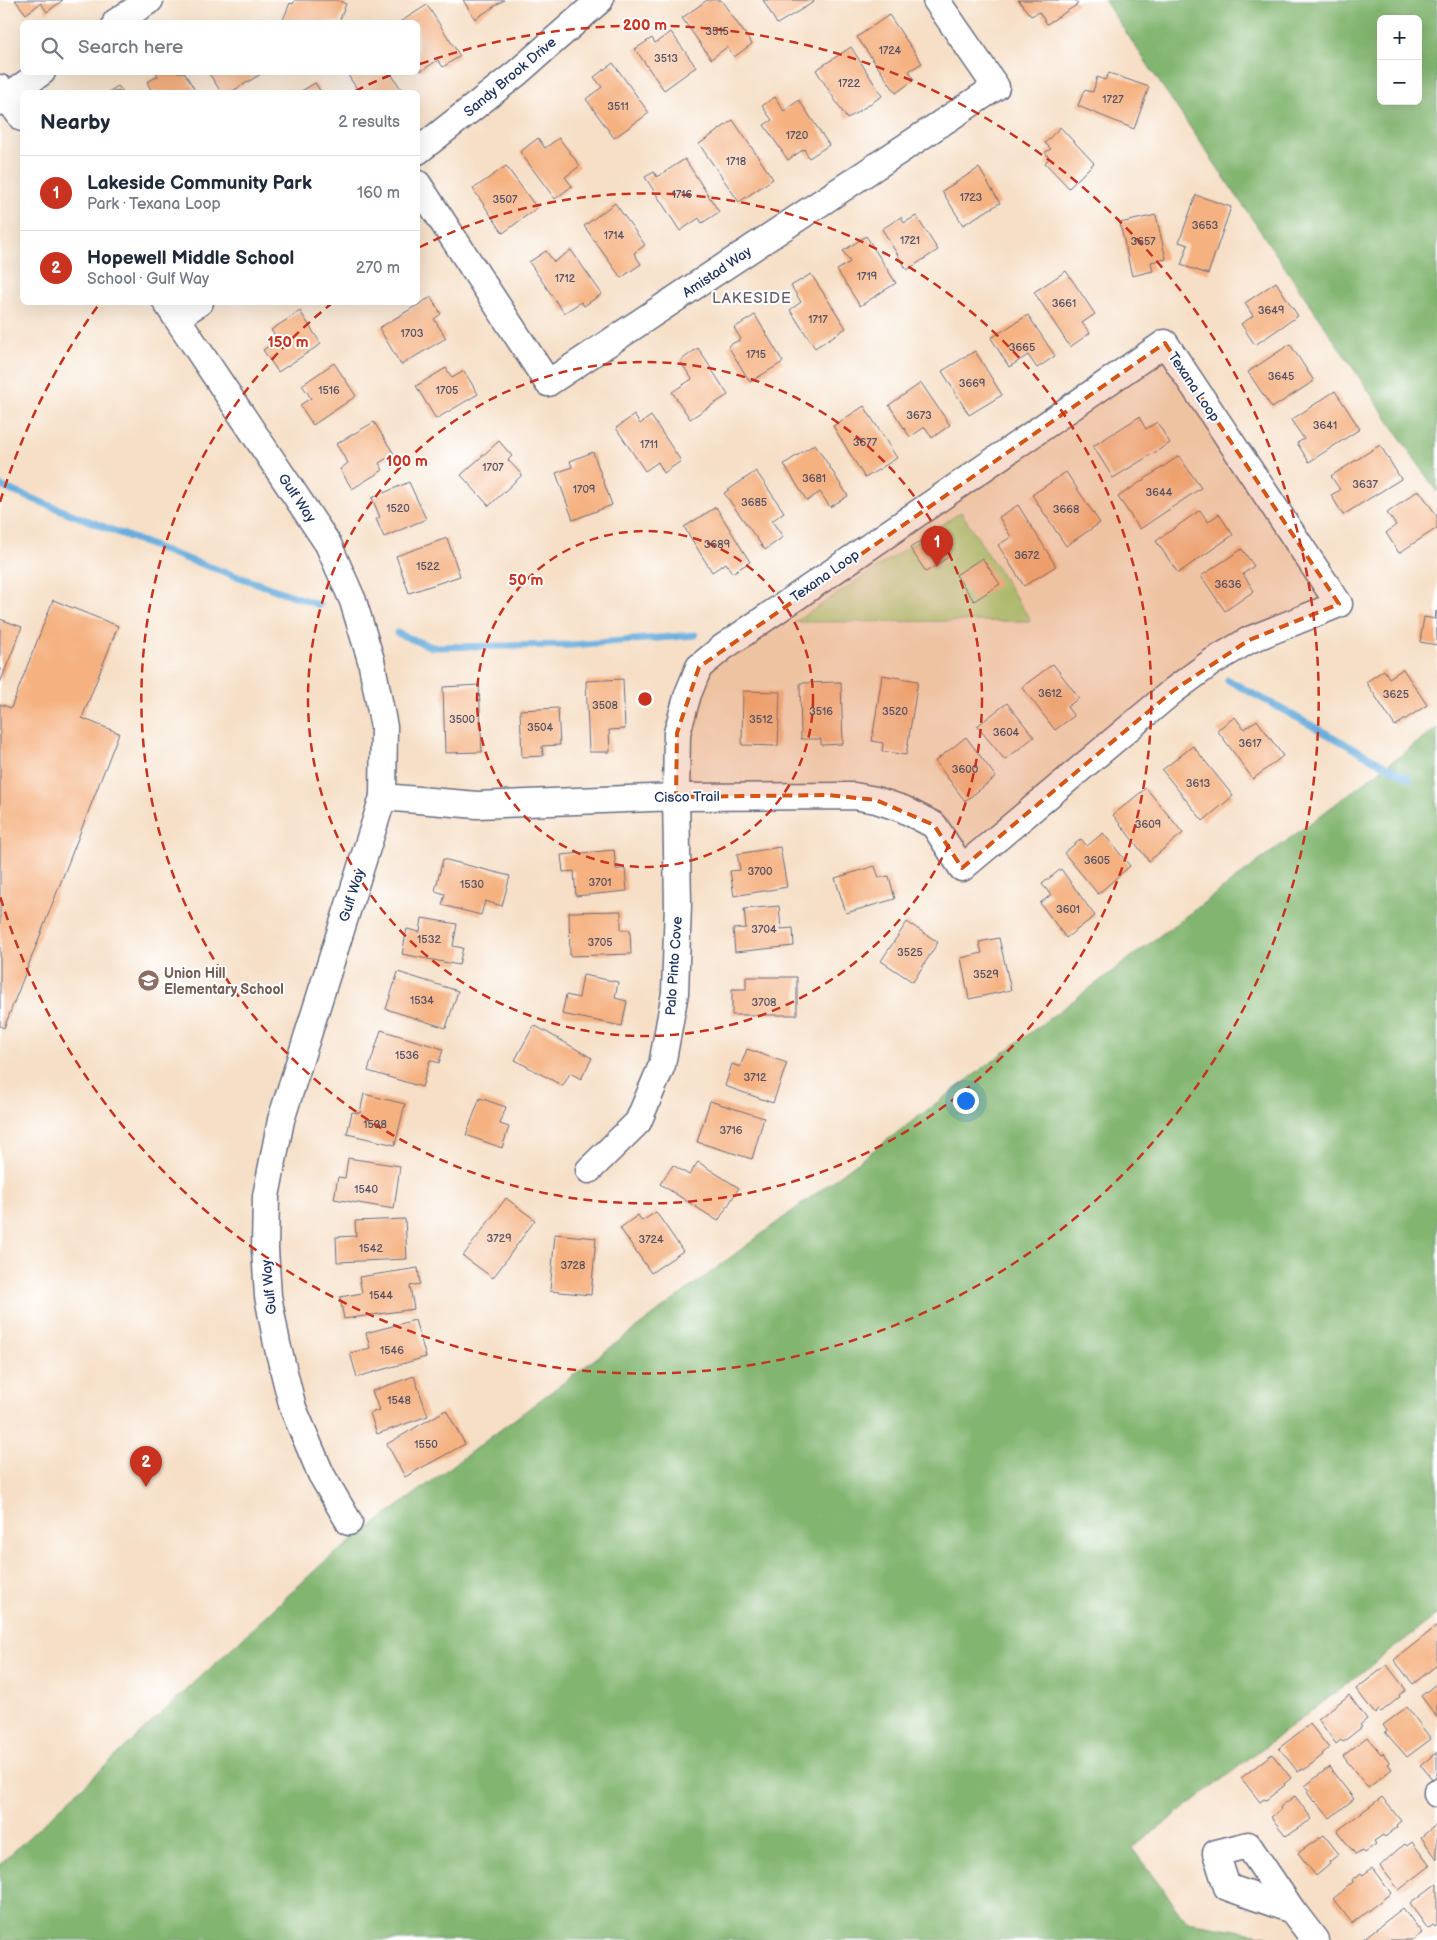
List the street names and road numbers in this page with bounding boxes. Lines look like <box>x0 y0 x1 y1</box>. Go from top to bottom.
street label: Sandy Brook Drive <box>460 33 560 121</box>
street label: Amistad Way <box>679 242 755 301</box>
street label: Texana Loop <box>1164 349 1224 425</box>
street label: Gulf Way <box>275 470 320 526</box>
street label: Texana Loop <box>787 546 863 606</box>
street label: Cisco Trail <box>654 788 720 806</box>
street label: Gulf Way <box>335 865 369 924</box>
street label: Palo Pinto Cove <box>662 916 686 1016</box>
street label: Gulf Way <box>258 1258 280 1315</box>

